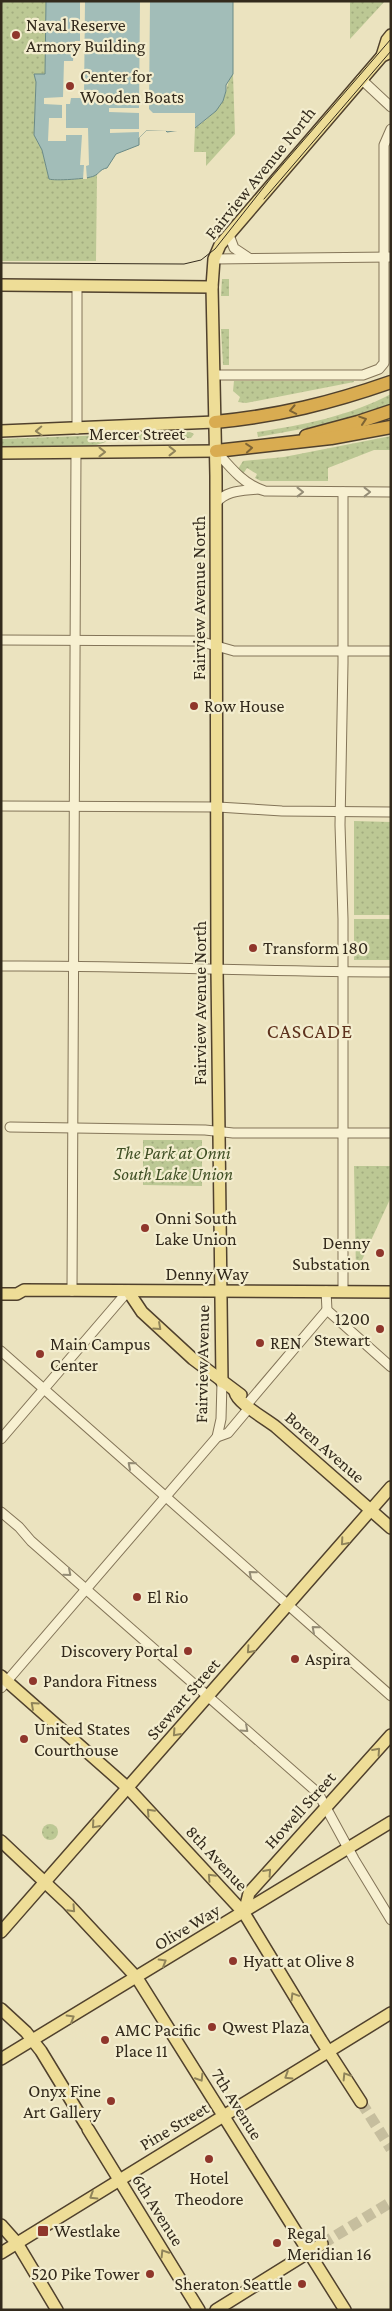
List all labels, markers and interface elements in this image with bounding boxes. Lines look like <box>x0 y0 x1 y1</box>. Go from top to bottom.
place label: Naval Reserve Armory Building <box>26 15 146 56</box>
marker: Naval Reserve Armory Building <box>10 29 22 41</box>
place label: Center for Wooden Boats <box>80 66 184 107</box>
marker: Center for Wooden Boats <box>64 80 76 92</box>
street label: Fairview Avenue North <box>200 103 320 243</box>
one-way arrow <box>289 405 298 415</box>
one-way arrow <box>358 416 367 426</box>
street label: Mercer Street <box>89 424 186 444</box>
one-way arrow <box>35 425 43 436</box>
one-way arrow <box>246 443 254 454</box>
one-way arrow <box>168 446 176 456</box>
one-way arrow <box>99 447 107 457</box>
one-way arrow <box>296 487 304 497</box>
one-way arrow <box>363 487 371 497</box>
street label: Fairview Avenue North <box>189 515 209 680</box>
place label: Row House <box>204 696 285 716</box>
marker: Row House <box>188 700 200 712</box>
street label: Fairview Avenue North <box>190 920 210 1085</box>
place label: Transform 180 <box>263 938 368 958</box>
marker: Transform 180 <box>247 942 259 954</box>
district label: CASCADE <box>267 1020 353 1042</box>
park label: The Park at Onni South Lake Union <box>113 1143 233 1184</box>
place label: Onni South Lake Union <box>155 1208 237 1249</box>
marker: Onni South Lake Union <box>139 1222 151 1234</box>
place label: Denny Substation <box>292 1233 371 1274</box>
marker: Denny Substation <box>374 1247 386 1259</box>
street label: Denny Way <box>165 1264 249 1284</box>
street label: Fairview Avenue <box>191 1305 213 1423</box>
place label: 1200 Stewart <box>314 1309 371 1350</box>
one-way arrow <box>153 1321 162 1330</box>
marker: 1200 Stewart <box>374 1323 386 1335</box>
place label: REN <box>270 1333 302 1353</box>
place label: Main Campus Center <box>50 1334 150 1375</box>
marker: REN <box>254 1337 266 1349</box>
marker: Main Campus Center <box>34 1348 46 1360</box>
street label: Boren Avenue <box>281 1407 369 1487</box>
one-way arrow <box>128 1462 137 1470</box>
one-way arrow <box>341 1536 350 1545</box>
one-way arrow <box>62 1567 71 1576</box>
one-way arrow <box>249 1571 258 1580</box>
place label: El Rio <box>147 1587 189 1607</box>
marker: El Rio <box>131 1591 143 1603</box>
one-way arrow <box>312 1626 321 1635</box>
place label: Discovery Portal <box>61 1641 178 1661</box>
marker: Discovery Portal <box>182 1645 194 1657</box>
one-way arrow <box>247 1645 256 1654</box>
place label: Aspira <box>305 1649 351 1669</box>
street label: Stewart Street <box>142 1653 225 1744</box>
marker: Aspira <box>289 1653 301 1665</box>
place label: Pandora Fitness <box>43 1671 157 1691</box>
marker: Pandora Fitness <box>27 1675 39 1687</box>
one-way arrow <box>30 1702 39 1711</box>
place label: United States Courthouse <box>34 1719 130 1760</box>
one-way arrow <box>240 1723 249 1732</box>
one-way arrow <box>174 1727 182 1736</box>
marker: United States Courthouse <box>18 1733 30 1745</box>
one-way arrow <box>371 1748 380 1757</box>
street label: Howell Street <box>260 1767 340 1853</box>
one-way arrow <box>147 1809 156 1818</box>
one-way arrow <box>92 1820 101 1829</box>
street label: 8th Avenue <box>182 1821 252 1895</box>
one-way arrow <box>262 1868 271 1877</box>
one-way arrow <box>208 1874 217 1883</box>
street label: Olive Way <box>150 1899 224 1954</box>
one-way arrow <box>66 1903 75 1912</box>
place label: Hyatt at Olive 8 <box>243 1951 355 1971</box>
marker: Hyatt at Olive 8 <box>227 1955 239 1967</box>
one-way arrow <box>157 1959 166 1969</box>
one-way arrow <box>290 1992 300 2001</box>
one-way arrow <box>65 2014 74 2024</box>
place label: Qwest Plaza <box>222 2017 310 2037</box>
place label: AMC Pacific Place 11 <box>115 2020 201 2061</box>
marker: Qwest Plaza <box>206 2021 218 2033</box>
marker: AMC Pacific Place 11 <box>99 2034 111 2046</box>
street label: 7th Avenue <box>207 2065 267 2143</box>
one-way arrow <box>285 2070 294 2080</box>
one-way arrow <box>194 2073 204 2082</box>
one-way arrow <box>342 2073 352 2082</box>
place label: Onyx Fine Art Gallery <box>23 2081 102 2122</box>
marker: Onyx Fine Art Gallery <box>105 2095 117 2107</box>
street label: Pine Street <box>136 2097 213 2154</box>
marker: Hotel Theodore <box>203 2153 215 2165</box>
place label: Hotel Theodore <box>175 2168 243 2209</box>
street label: 6th Avenue <box>128 2170 188 2250</box>
one-way arrow <box>90 2190 99 2200</box>
place label: Westlake <box>54 2221 120 2241</box>
place label: Regal Meridian 16 <box>287 2223 372 2264</box>
marker: Westlake <box>36 2224 50 2238</box>
marker: Regal Meridian 16 <box>271 2237 283 2249</box>
one-way arrow <box>161 2250 171 2259</box>
place label: 520 Pike Tower <box>31 2264 141 2284</box>
marker: 520 Pike Tower <box>144 2268 156 2280</box>
place label: Sheraton Seattle <box>175 2274 292 2294</box>
marker: Sheraton Seattle <box>296 2278 308 2290</box>

